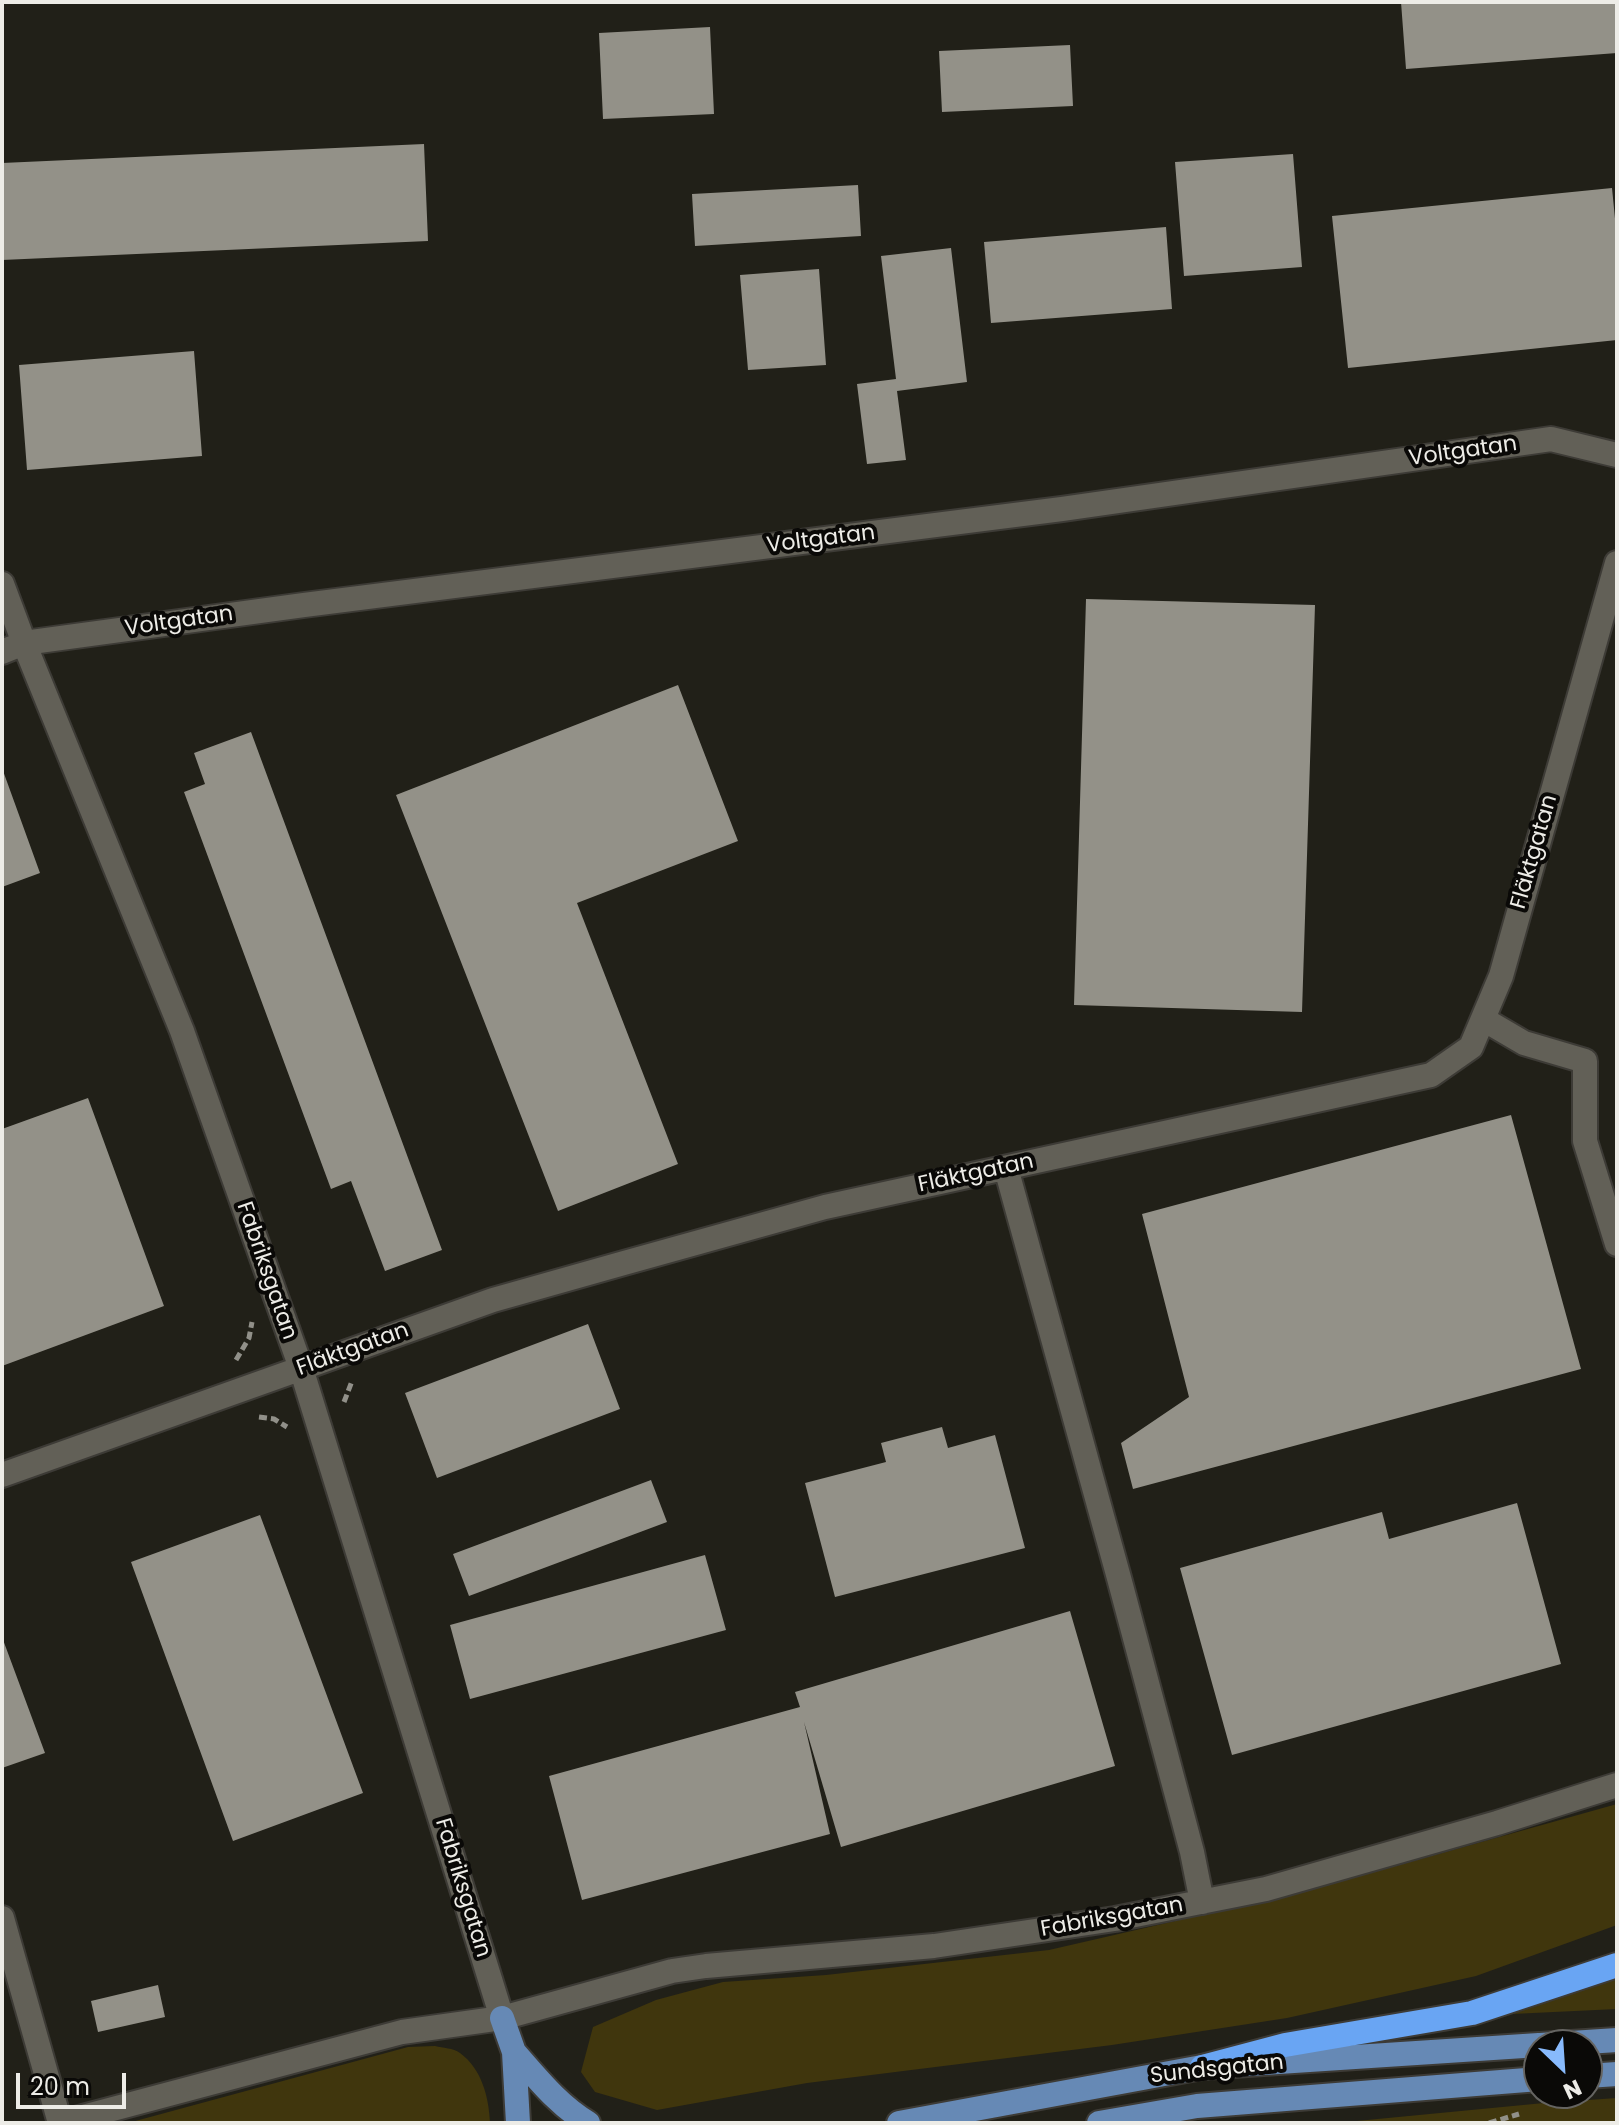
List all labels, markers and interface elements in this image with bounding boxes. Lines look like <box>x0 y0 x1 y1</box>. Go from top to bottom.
street label: Voltgatan <box>1407 431 1519 473</box>
street label: Voltgatan <box>765 520 877 560</box>
street label: Voltgatan <box>123 601 235 643</box>
street label: Fläktgatan <box>1506 792 1564 912</box>
street label: Fläktgatan <box>916 1149 1036 1199</box>
street label: Fabriksgatan <box>230 1199 302 1343</box>
street label: Fläktgatan <box>293 1318 413 1382</box>
street label: Fabriksgatan <box>428 1815 496 1961</box>
street label: Fabriksgatan <box>1039 1893 1185 1943</box>
north arrow <box>1523 2029 1603 2109</box>
street label: Sundsgatan <box>1149 2050 1285 2090</box>
scale bar <box>20 2057 130 2107</box>
text: 20 m <box>30 2070 90 2103</box>
text: N <box>1558 2072 1587 2107</box>

